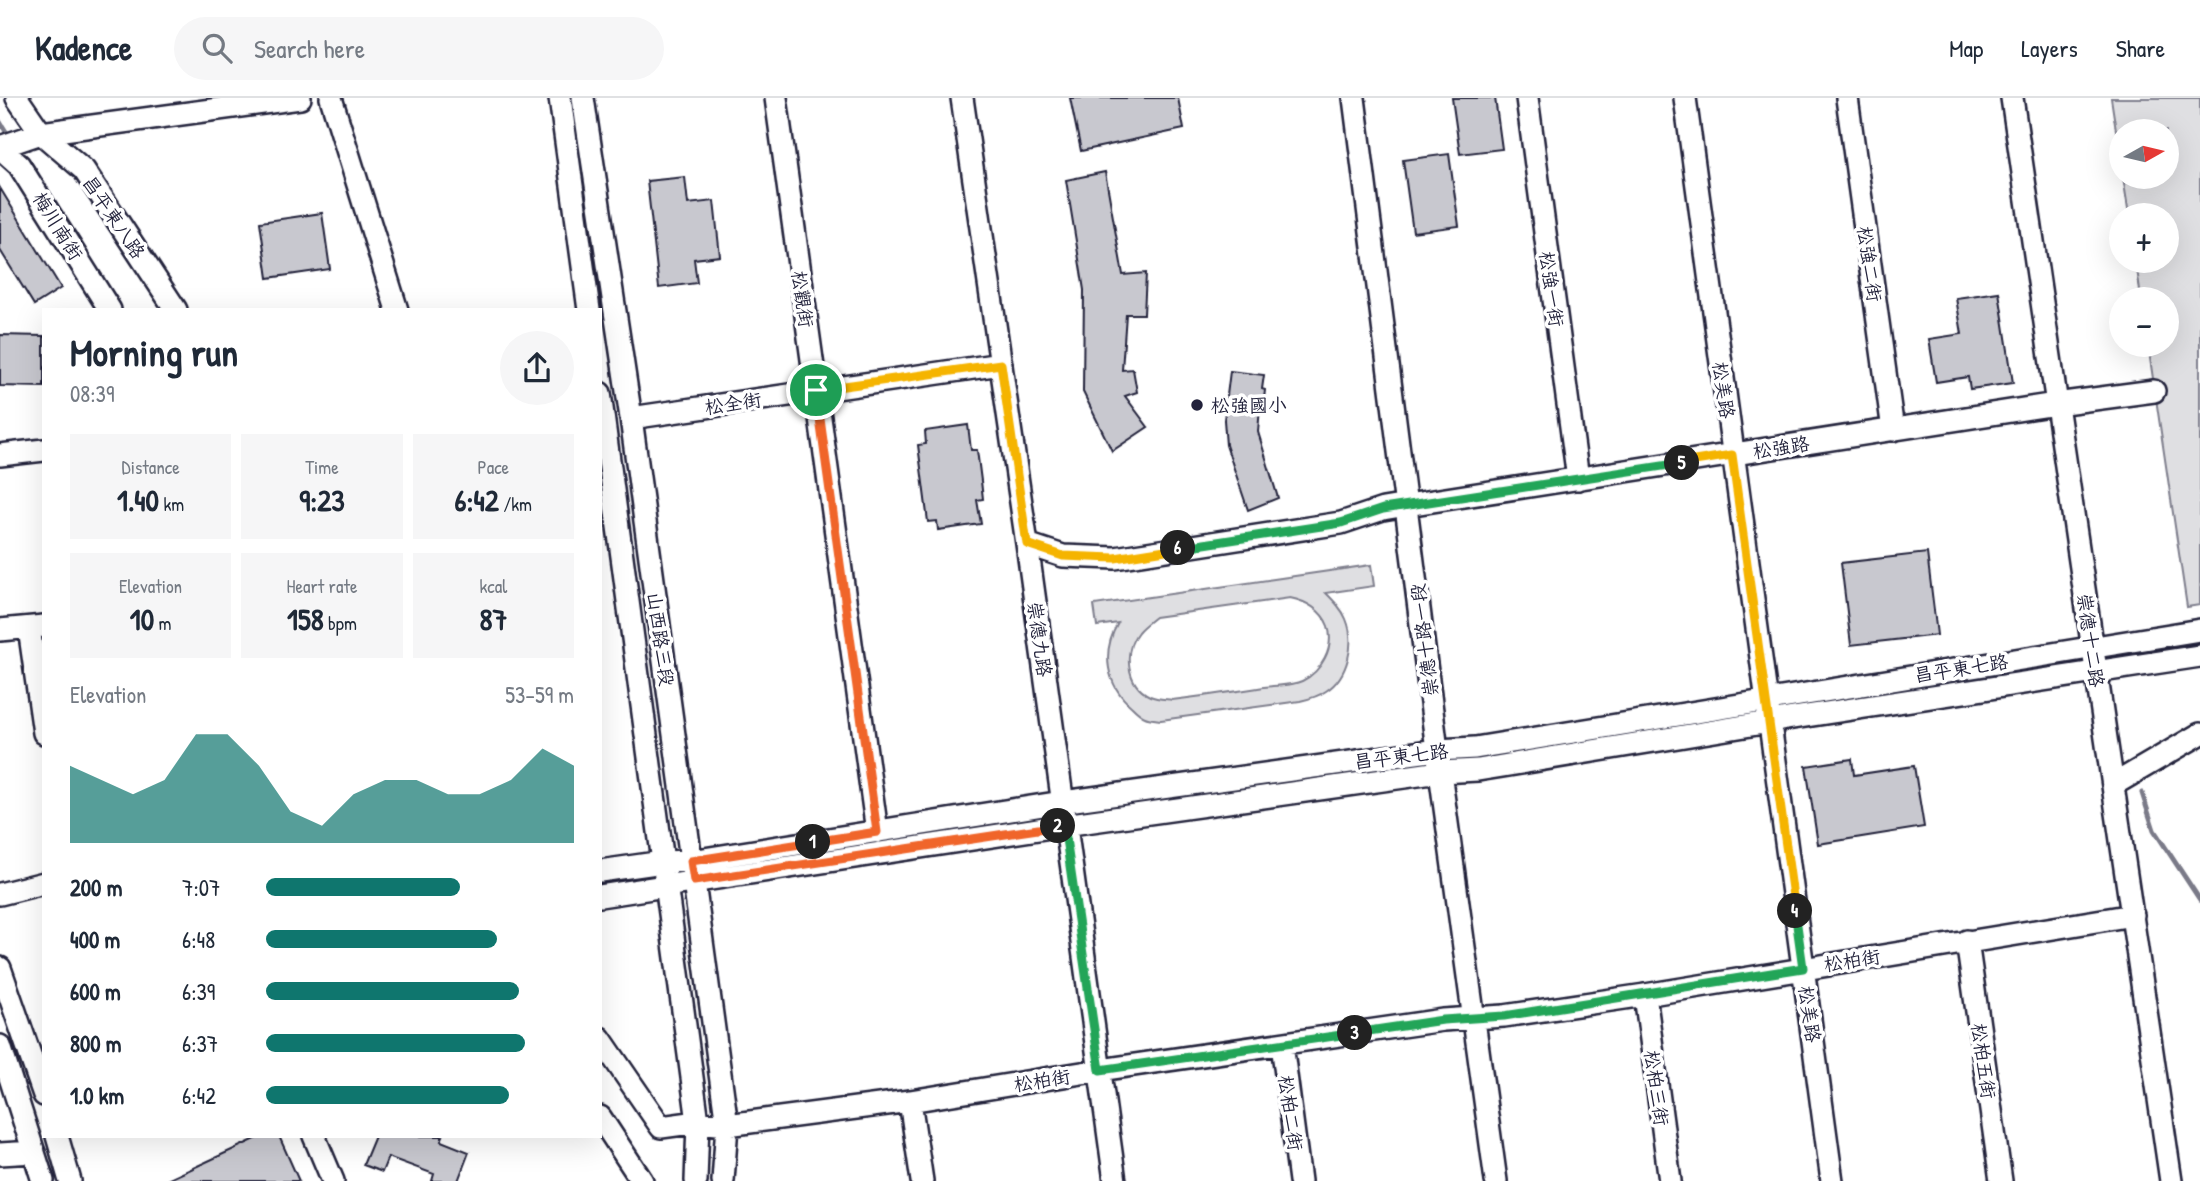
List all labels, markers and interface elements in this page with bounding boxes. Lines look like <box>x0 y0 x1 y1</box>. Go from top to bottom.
search box <box>174 17 664 80</box>
text: Kadence <box>35 26 132 70</box>
icon: search <box>198 29 236 67</box>
text: Search here <box>254 31 365 66</box>
text: Map <box>1949 32 1983 64</box>
text: Layers <box>2021 32 2078 64</box>
text: Share <box>2116 32 2165 64</box>
north arrow <box>2109 119 2179 189</box>
map controls <box>2109 119 2179 357</box>
street label: 昌平東八路 <box>77 170 151 264</box>
street label: 梅川南街 <box>27 187 89 265</box>
button: + <box>2109 203 2179 273</box>
street label: 松強二街 <box>1852 225 1888 303</box>
street label: 松強一街 <box>1534 250 1570 328</box>
street label: 松觀街 <box>786 269 820 329</box>
button: − <box>2109 287 2179 357</box>
text: Morning run <box>70 326 238 378</box>
button: share <box>500 331 574 405</box>
pin <box>786 360 846 420</box>
street label: 松美路 <box>1707 360 1741 420</box>
icon: arrive <box>797 371 835 409</box>
text: 08:39 <box>70 378 114 409</box>
street label: 松全街 <box>703 386 763 420</box>
place label: 松強國小 <box>1211 392 1287 418</box>
marker: 松強國小 <box>1189 397 1205 413</box>
street label: 松強路 <box>1751 430 1811 464</box>
pin: 5 <box>1664 446 1700 480</box>
text: 5 <box>1677 449 1686 475</box>
text: Distance <box>122 454 180 480</box>
text: Time <box>305 454 339 480</box>
text: Pace <box>478 454 509 480</box>
text: 1.40 <box>117 480 159 520</box>
text: 9:23 <box>299 480 345 520</box>
text: 6:42 <box>455 480 499 520</box>
text: km <box>159 491 184 517</box>
text: /km <box>499 491 532 517</box>
pin: 6 <box>1160 531 1196 566</box>
text: 6 <box>1174 534 1181 560</box>
text: Elevation <box>119 573 182 599</box>
text: Heart rate <box>287 573 357 599</box>
text: kcal <box>479 573 507 599</box>
street label: 崇德十路一段 <box>1404 582 1444 698</box>
street label: 山西路三段 <box>642 590 680 688</box>
street label: 崇德十二路 <box>2072 591 2110 689</box>
text: 10 <box>130 599 154 639</box>
text: 158 <box>287 599 324 639</box>
text: 87 <box>479 599 507 639</box>
street label: 崇德九路 <box>1022 600 1058 678</box>
text: m <box>154 610 171 636</box>
text: bpm <box>324 610 357 636</box>
street label: 昌平東七路 <box>1912 648 2010 688</box>
text: Elevation <box>70 679 146 710</box>
text: 53–59 m <box>505 679 574 710</box>
street label: 昌平東七路 <box>1352 737 1450 775</box>
pin: 2 <box>1040 808 1076 844</box>
text: 2 <box>1053 812 1062 838</box>
pin: 1 <box>796 824 830 860</box>
text: 1 <box>809 828 816 854</box>
text: 200 m <box>70 872 122 903</box>
text: 7:07 <box>182 872 220 903</box>
pin: 4 <box>1778 894 1812 928</box>
text: 4 <box>1791 897 1798 923</box>
text: 400 m <box>70 924 120 955</box>
text: 6:48 <box>182 924 215 955</box>
street label: 松柏街 <box>1822 943 1882 977</box>
text: 600 m <box>70 976 121 1007</box>
text: 6:39 <box>182 976 215 1007</box>
street label: 松美路 <box>1793 984 1827 1044</box>
pin: 3 <box>1338 1016 1372 1051</box>
text: 3 <box>1350 1019 1359 1045</box>
street label: 松柏五街 <box>1966 1022 2002 1100</box>
text: 800 m <box>70 1028 122 1059</box>
text: 6:37 <box>182 1028 218 1059</box>
street label: 松柏三街 <box>1639 1049 1675 1127</box>
street label: 松柏街 <box>1012 1063 1072 1097</box>
street label: 松柏二街 <box>1273 1074 1309 1152</box>
text: 1.0 km <box>70 1080 124 1111</box>
text: 6:42 <box>182 1080 216 1111</box>

